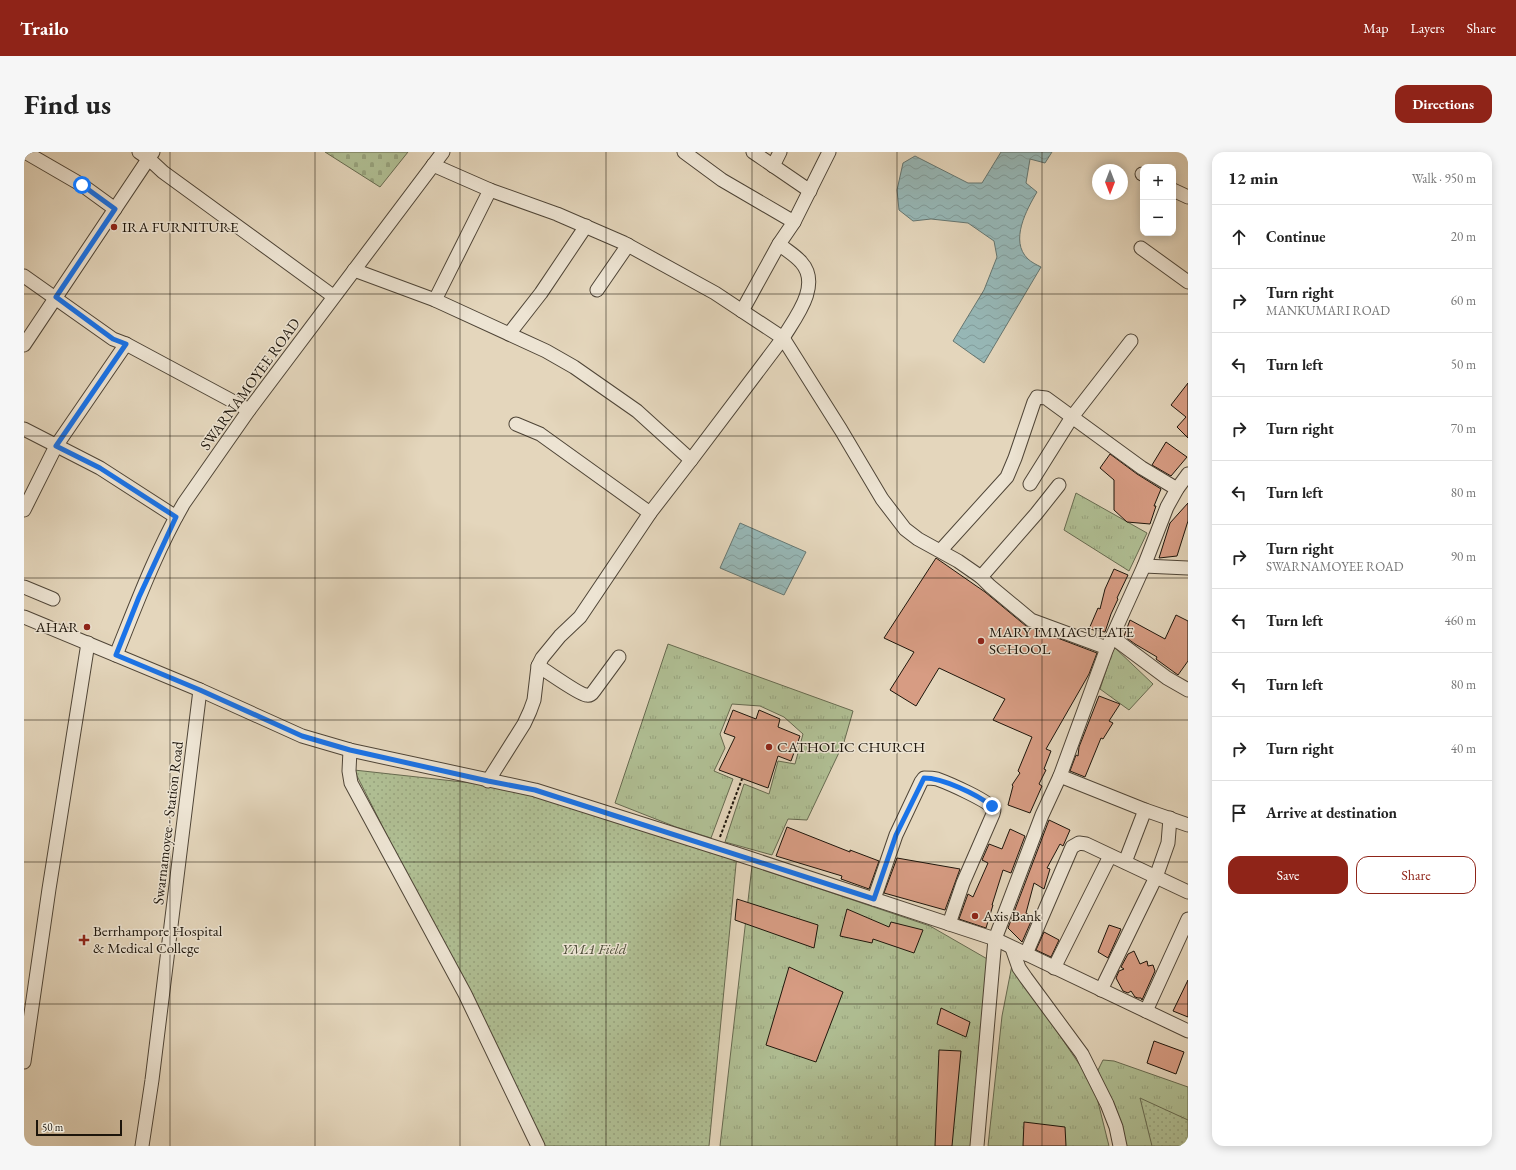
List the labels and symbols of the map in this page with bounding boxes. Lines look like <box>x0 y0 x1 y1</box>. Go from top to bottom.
north arrow <box>1092 164 1128 200</box>
route start <box>73 176 91 194</box>
place label: IRA FURNITURE <box>122 217 239 236</box>
marker: IRA FURNITURE <box>109 222 119 232</box>
street label: SWARNAMOYEE ROAD <box>195 314 304 453</box>
place label: AHAR <box>34 617 79 636</box>
marker: AHAR <box>82 622 92 632</box>
place label: MARY IMMACULATE SCHOOL <box>989 622 1135 658</box>
marker: MARY IMMACULATE SCHOOL <box>976 636 986 646</box>
place label: CATHOLIC CHURCH <box>777 737 925 756</box>
street label: Swarnamoyee - Station Road <box>148 740 187 906</box>
marker: CATHOLIC CHURCH <box>764 742 774 752</box>
route end <box>983 797 1001 815</box>
place label: Axis Bank <box>982 906 1042 925</box>
marker: Axis Bank <box>970 911 980 921</box>
place label: Berrhampore Hospital & Medical College <box>93 921 223 957</box>
marker: Berrhampore Hospital & Medical College <box>78 934 90 946</box>
park label: YMA Field <box>562 939 627 958</box>
scale bar <box>36 1118 122 1137</box>

